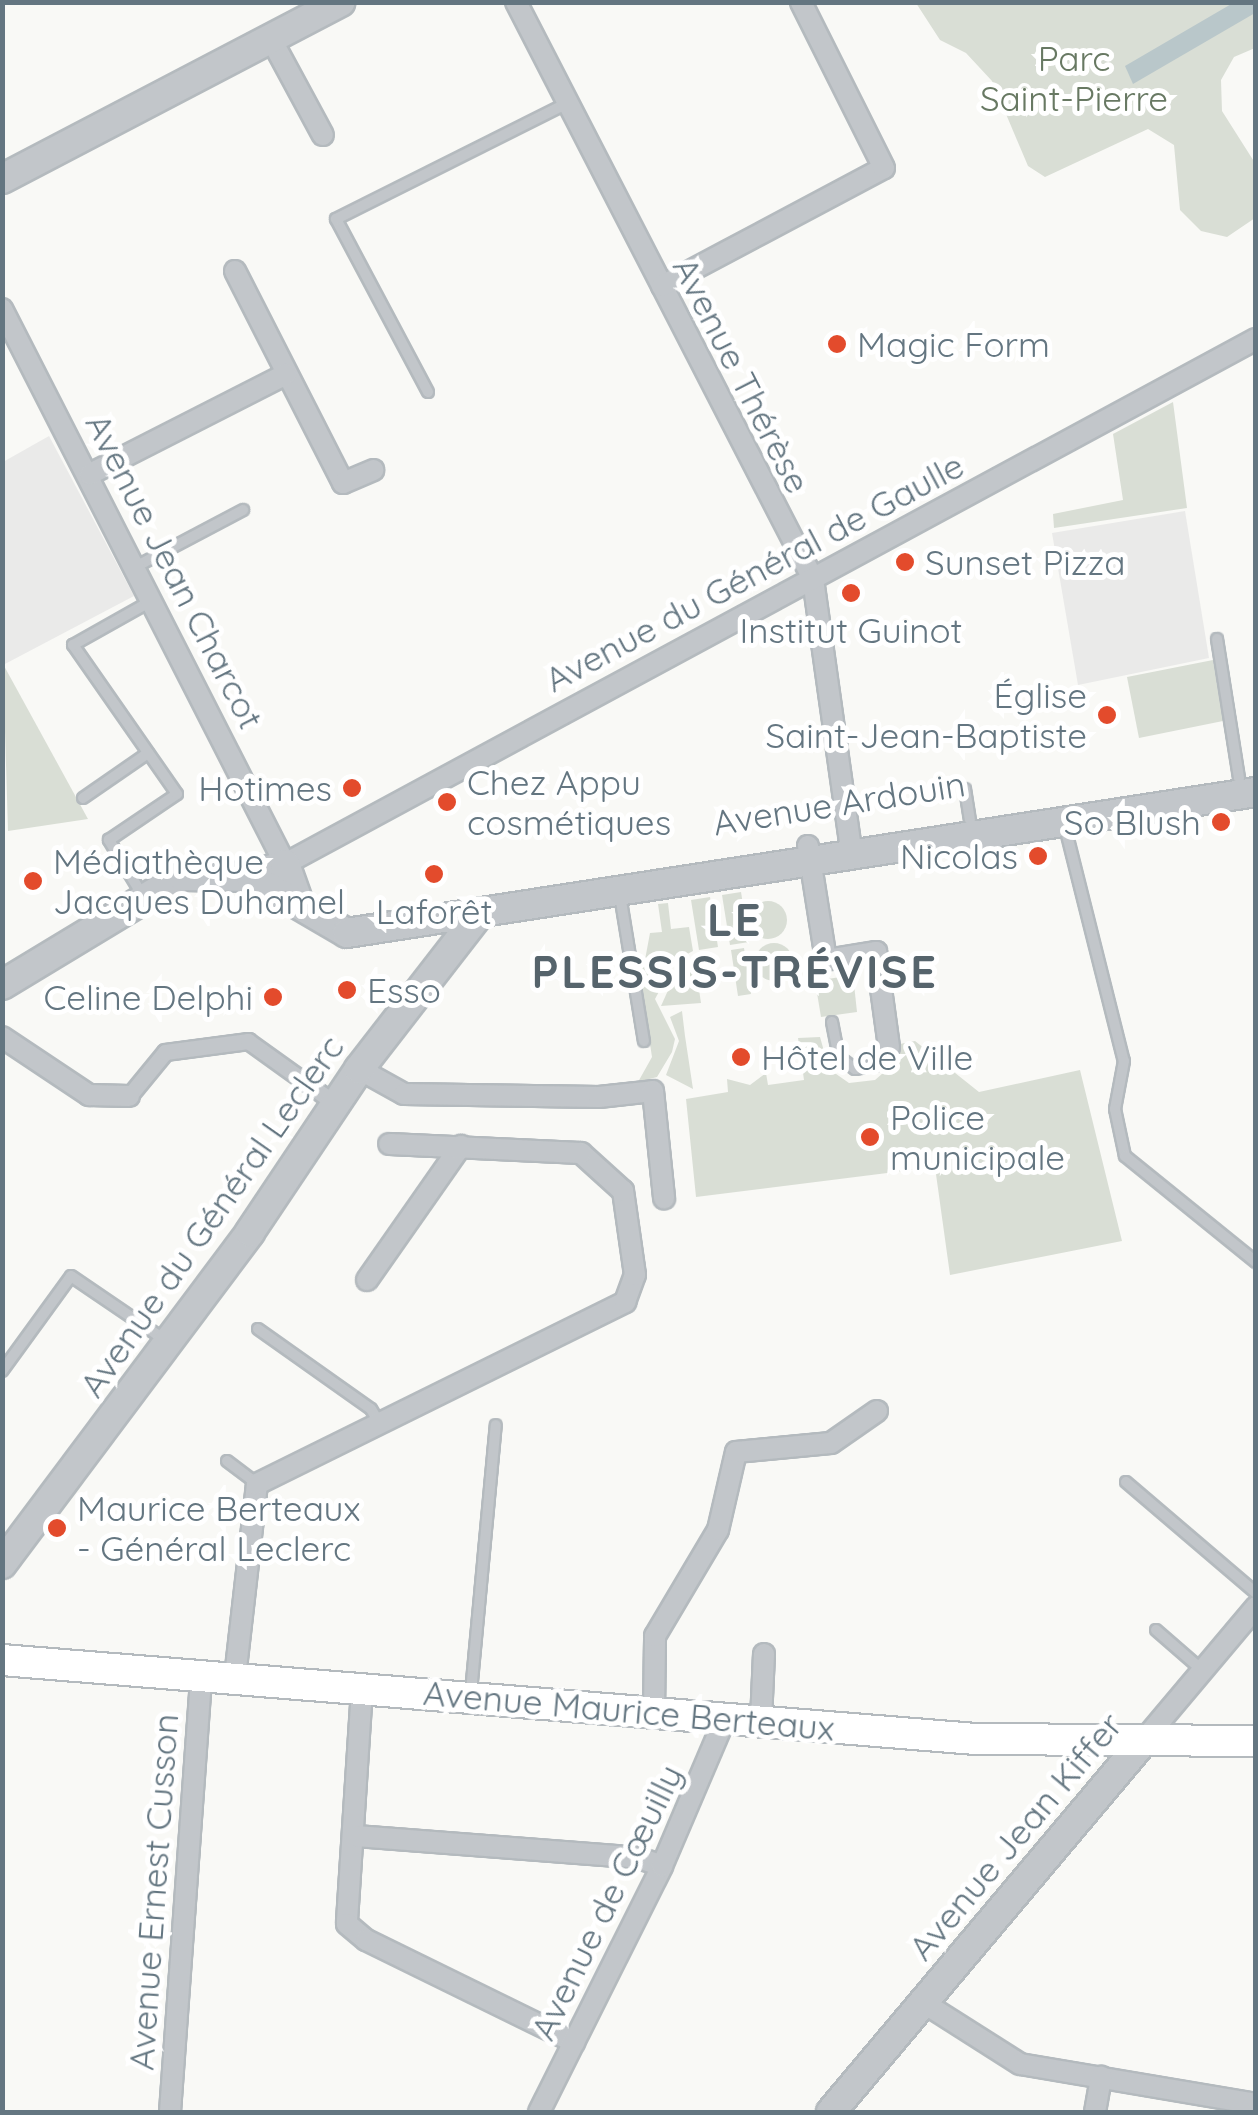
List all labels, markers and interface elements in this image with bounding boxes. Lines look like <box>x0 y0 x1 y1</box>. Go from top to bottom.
park label: Parc Saint-Pierre <box>980 37 1168 119</box>
street label: Avenue Thérèse <box>665 250 819 500</box>
place label: Magic Form <box>857 323 1050 365</box>
marker: Magic Form <box>826 333 848 355</box>
street label: Avenue Jean Charcot <box>77 406 273 736</box>
street label: Avenue du Général de Gaulle <box>537 444 971 700</box>
place label: Sunset Pizza <box>925 541 1126 583</box>
marker: Sunset Pizza <box>894 551 916 573</box>
marker: Institut Guinot <box>840 582 862 604</box>
place label: Institut Guinot <box>740 609 962 651</box>
place label: Église Saint-Jean-Baptiste <box>765 674 1087 756</box>
marker: Église Saint-Jean-Baptiste <box>1096 704 1118 726</box>
place label: Chez Appu cosmétiques <box>467 761 671 843</box>
street label: Avenue Ardouin <box>710 762 968 844</box>
place label: Hotimes <box>198 767 332 809</box>
marker: Hotimes <box>341 777 363 799</box>
marker: Chez Appu cosmétiques <box>436 791 458 813</box>
place label: So Blush <box>1064 801 1201 843</box>
marker: So Blush <box>1210 811 1232 833</box>
place label: Nicolas <box>900 835 1018 877</box>
place label: Médiathèque Jacques Duhamel <box>53 840 345 922</box>
marker: Nicolas <box>1027 845 1049 867</box>
marker: Laforêt <box>423 863 445 885</box>
marker: Médiathèque Jacques Duhamel <box>22 870 44 892</box>
place label: Laforêt <box>376 890 492 932</box>
district label: LE PLESSIS-TRÉVISE <box>532 893 938 999</box>
place label: Esso <box>367 969 441 1011</box>
place label: Celine Delphi <box>43 976 253 1018</box>
marker: Esso <box>336 979 358 1001</box>
marker: Celine Delphi <box>262 986 284 1008</box>
street label: Avenue du Général Leclerc <box>70 1027 352 1405</box>
place label: Hôtel de Ville <box>761 1036 973 1078</box>
marker: Hôtel de Ville <box>730 1046 752 1068</box>
place label: Police municipale <box>890 1096 1065 1178</box>
marker: Police municipale <box>859 1126 881 1148</box>
place label: Maurice Berteaux - Général Leclerc <box>77 1487 360 1569</box>
marker: Maurice Berteaux - Général Leclerc <box>46 1517 68 1539</box>
street label: Avenue Maurice Berteaux <box>422 1671 836 1749</box>
street label: Avenue Jean Kiffer <box>899 1704 1131 1968</box>
street label: Avenue Ernest Cusson <box>120 1712 186 2072</box>
street label: Avenue de Cœuilly <box>521 1758 691 2046</box>

